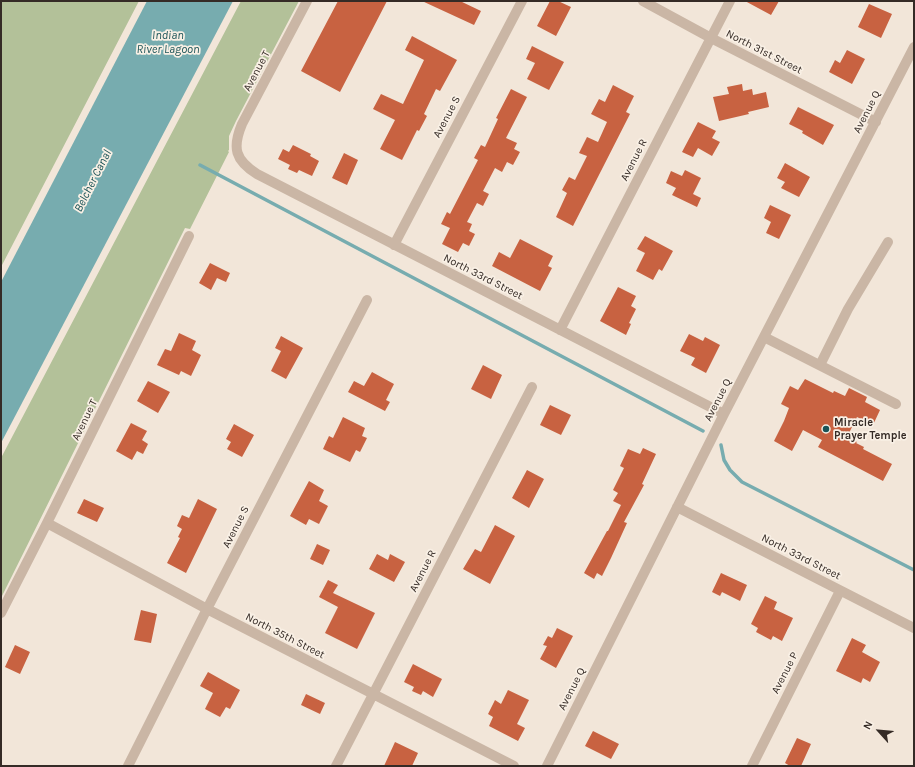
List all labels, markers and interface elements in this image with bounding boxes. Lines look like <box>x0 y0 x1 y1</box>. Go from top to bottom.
street label: North 31st Street <box>724 27 804 77</box>
water label: Indian River Lagoon <box>136 29 200 57</box>
street label: Avenue T <box>241 48 273 94</box>
street label: Avenue Q <box>851 89 883 135</box>
street label: Avenue S <box>431 94 463 140</box>
street label: Avenue R <box>618 137 650 183</box>
water label: Belcher Canal <box>71 147 115 215</box>
street label: North 33rd Street <box>441 251 525 303</box>
street label: Avenue Q <box>702 377 734 423</box>
street label: Avenue T <box>69 397 101 443</box>
place label: Miracle Prayer Temple <box>834 416 907 442</box>
marker: Miracle Prayer Temple <box>821 424 831 434</box>
street label: Avenue S <box>220 504 252 550</box>
street label: North 33rd Street <box>759 531 843 583</box>
street label: Avenue R <box>407 548 439 594</box>
street label: North 35th Street <box>243 610 327 662</box>
street label: Avenue P <box>769 650 801 696</box>
street label: Avenue Q <box>556 666 588 712</box>
north arrow <box>859 711 899 751</box>
text: N <box>860 719 875 732</box>

